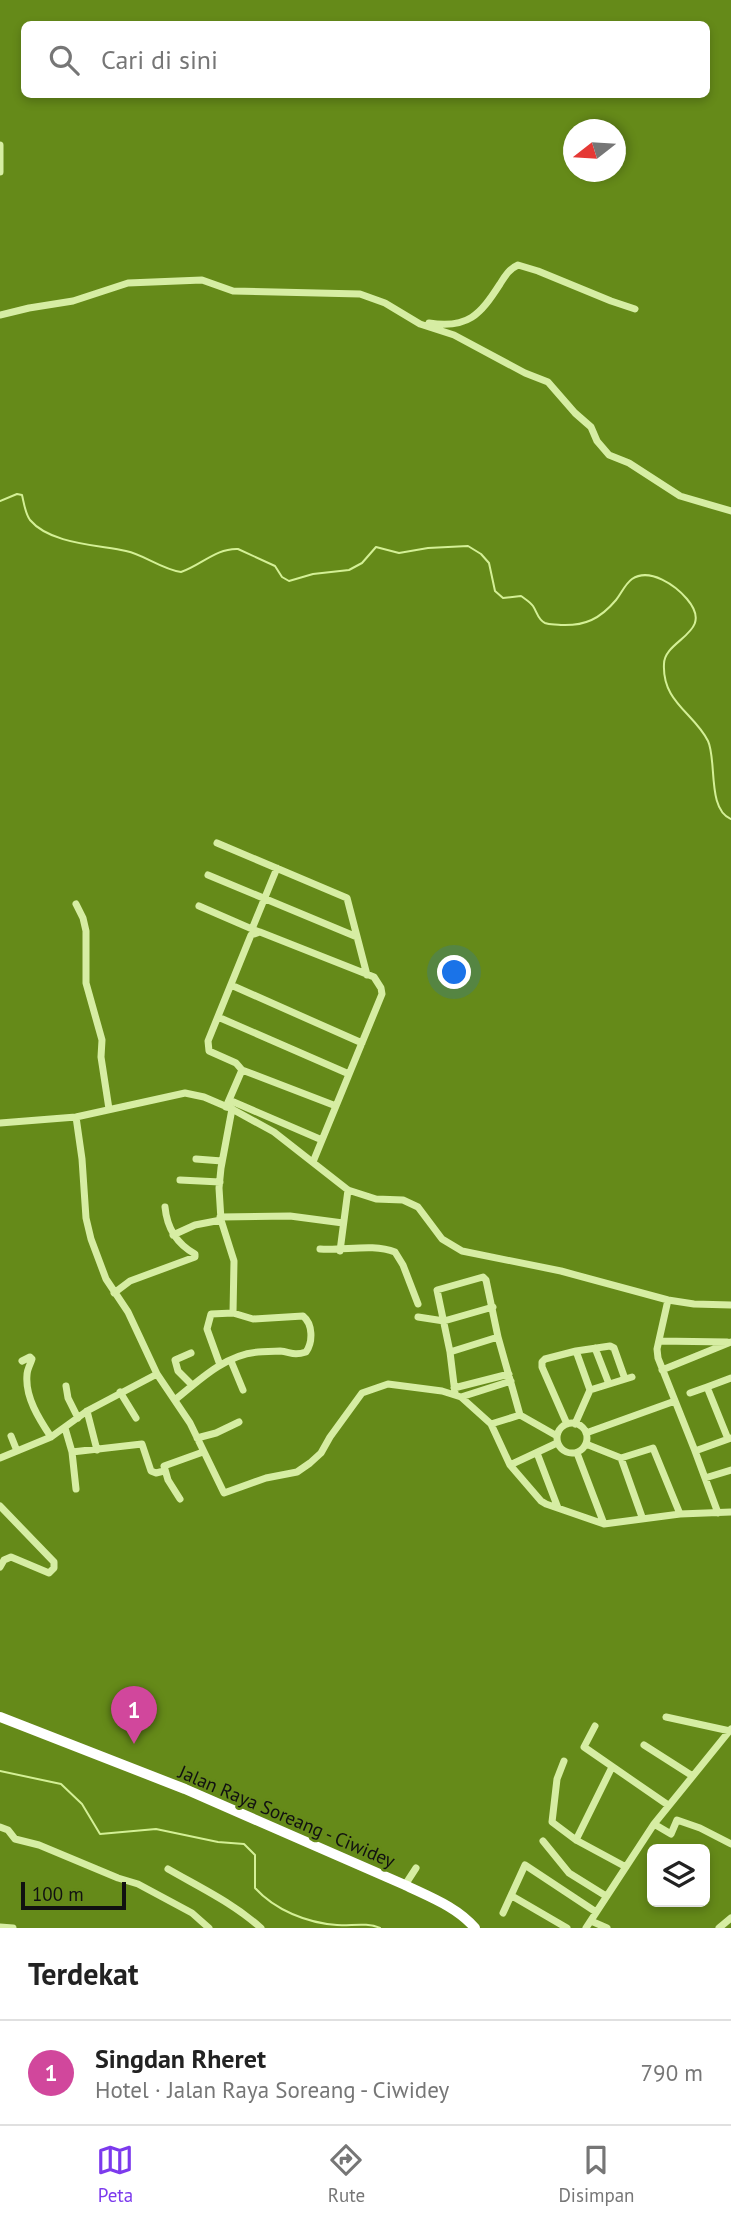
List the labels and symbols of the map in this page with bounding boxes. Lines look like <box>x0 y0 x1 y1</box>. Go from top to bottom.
north arrow <box>563 119 626 182</box>
your location <box>437 955 471 989</box>
pin: 1 <box>111 1686 157 1744</box>
street label: Jalan Raya Soreang - Ciwidey <box>174 1759 399 1873</box>
scale bar <box>21 1879 126 1911</box>

